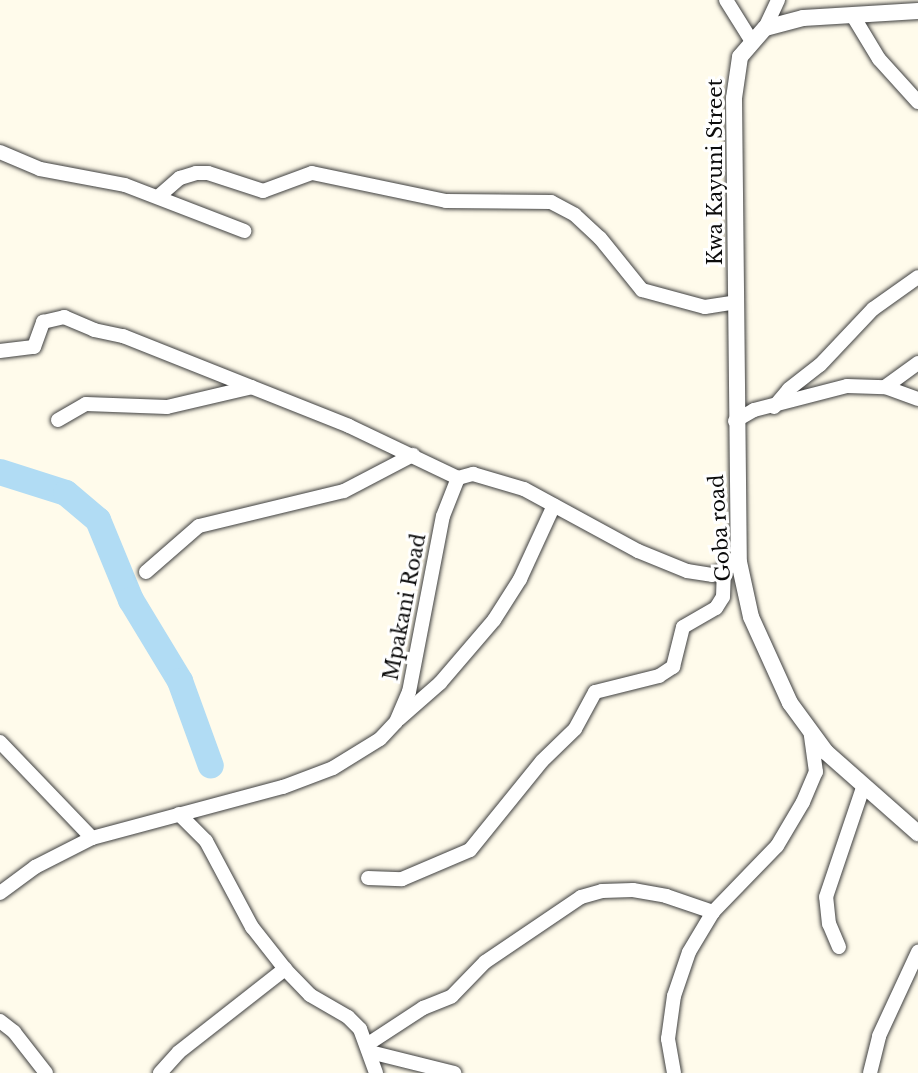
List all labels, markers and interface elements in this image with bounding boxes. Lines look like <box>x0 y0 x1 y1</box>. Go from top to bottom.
street label: Kwa Kayuni Street <box>703 79 727 265</box>
street label: Goba road <box>704 474 736 582</box>
street label: Mpakani Road <box>379 532 431 682</box>

